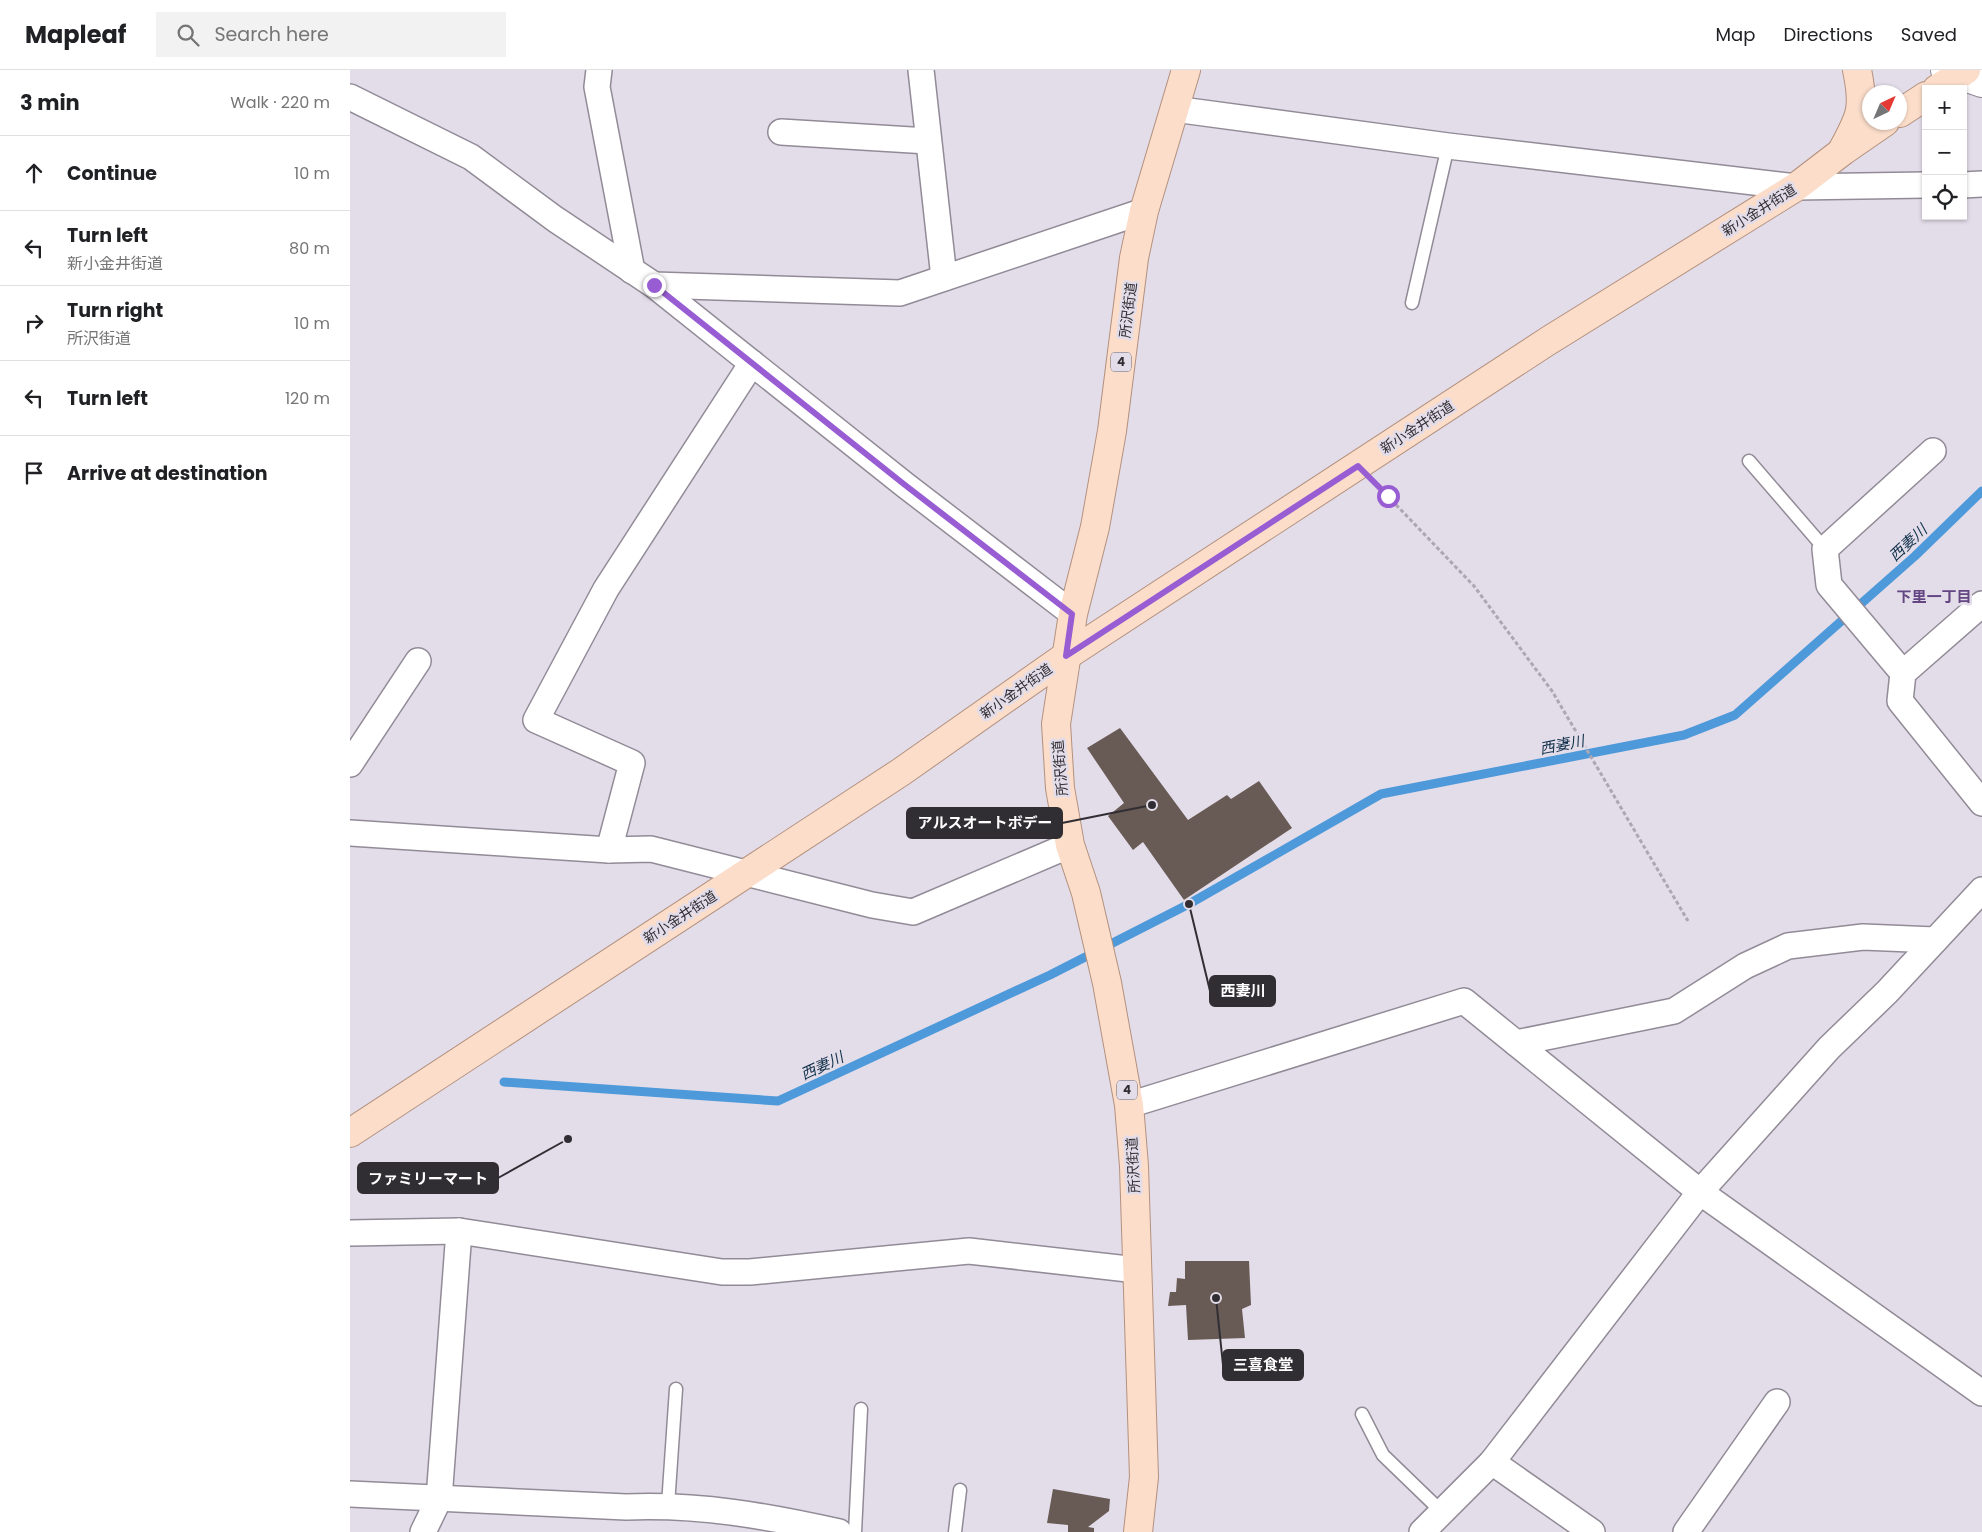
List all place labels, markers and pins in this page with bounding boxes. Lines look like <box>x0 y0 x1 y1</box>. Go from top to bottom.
callout: アルスオートボデー <box>907 808 1062 838</box>
callout: 西妻川 <box>1210 976 1275 1006</box>
callout: ファミリーマート <box>358 1163 498 1193</box>
callout: 三喜食堂 <box>1223 1350 1303 1380</box>

